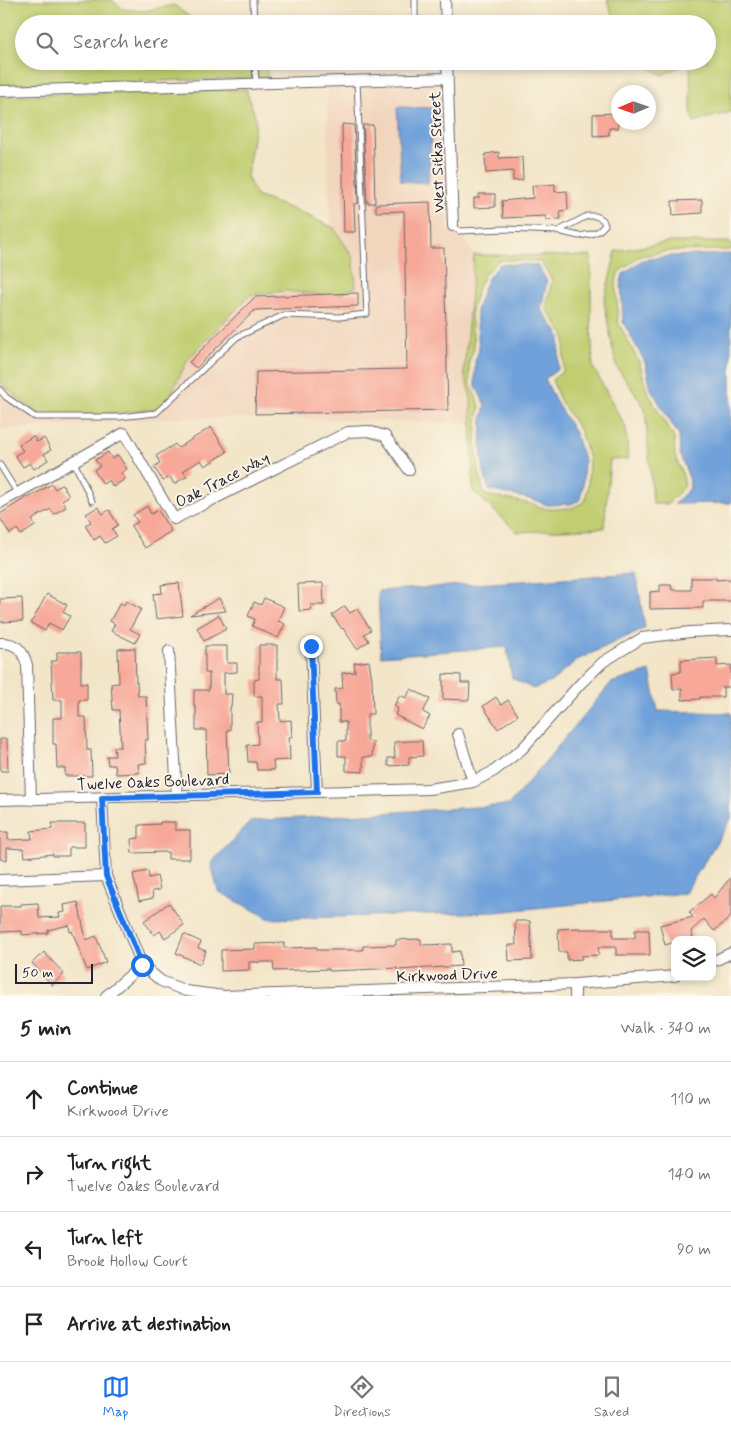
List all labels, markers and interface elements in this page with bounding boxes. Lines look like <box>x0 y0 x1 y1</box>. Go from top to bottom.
search box <box>15 15 716 70</box>
icon: search <box>33 29 61 57</box>
text: Search here <box>73 30 169 55</box>
north arrow <box>611 85 656 130</box>
street label: West Sitka Street <box>425 90 450 213</box>
street label: Oak Trace Way <box>172 448 273 513</box>
route end <box>300 635 323 658</box>
street label: Twelve Oaks Boulevard <box>77 769 230 796</box>
map controls <box>671 936 716 981</box>
button: layers <box>671 936 716 981</box>
route start <box>131 954 154 977</box>
scale bar <box>15 961 92 984</box>
street label: Kirkwood Drive <box>396 963 498 988</box>
text: 50 m <box>22 964 53 982</box>
text: 5 min <box>20 1015 72 1043</box>
text: Walk · 340 m <box>621 1018 711 1039</box>
text: Continue <box>67 1076 138 1101</box>
icon: ahead <box>20 1085 48 1113</box>
text: 110 m <box>670 1089 711 1110</box>
text: Kirkwood Drive <box>67 1101 169 1122</box>
text: Turn right <box>67 1151 151 1176</box>
icon: right <box>20 1160 48 1188</box>
text: 140 m <box>667 1164 711 1185</box>
text: Twelve Oaks Boulevard <box>67 1176 219 1197</box>
text: Turn left <box>67 1226 143 1251</box>
icon: left <box>20 1235 48 1263</box>
text: 90 m <box>677 1239 711 1260</box>
text: Brook Hollow Court <box>67 1251 188 1272</box>
icon: arrive <box>20 1310 48 1338</box>
text: Arrive at destination <box>67 1312 231 1337</box>
tab: Map <box>102 1373 130 1421</box>
tab: Directions <box>333 1373 391 1421</box>
tab: Saved <box>594 1373 629 1421</box>

